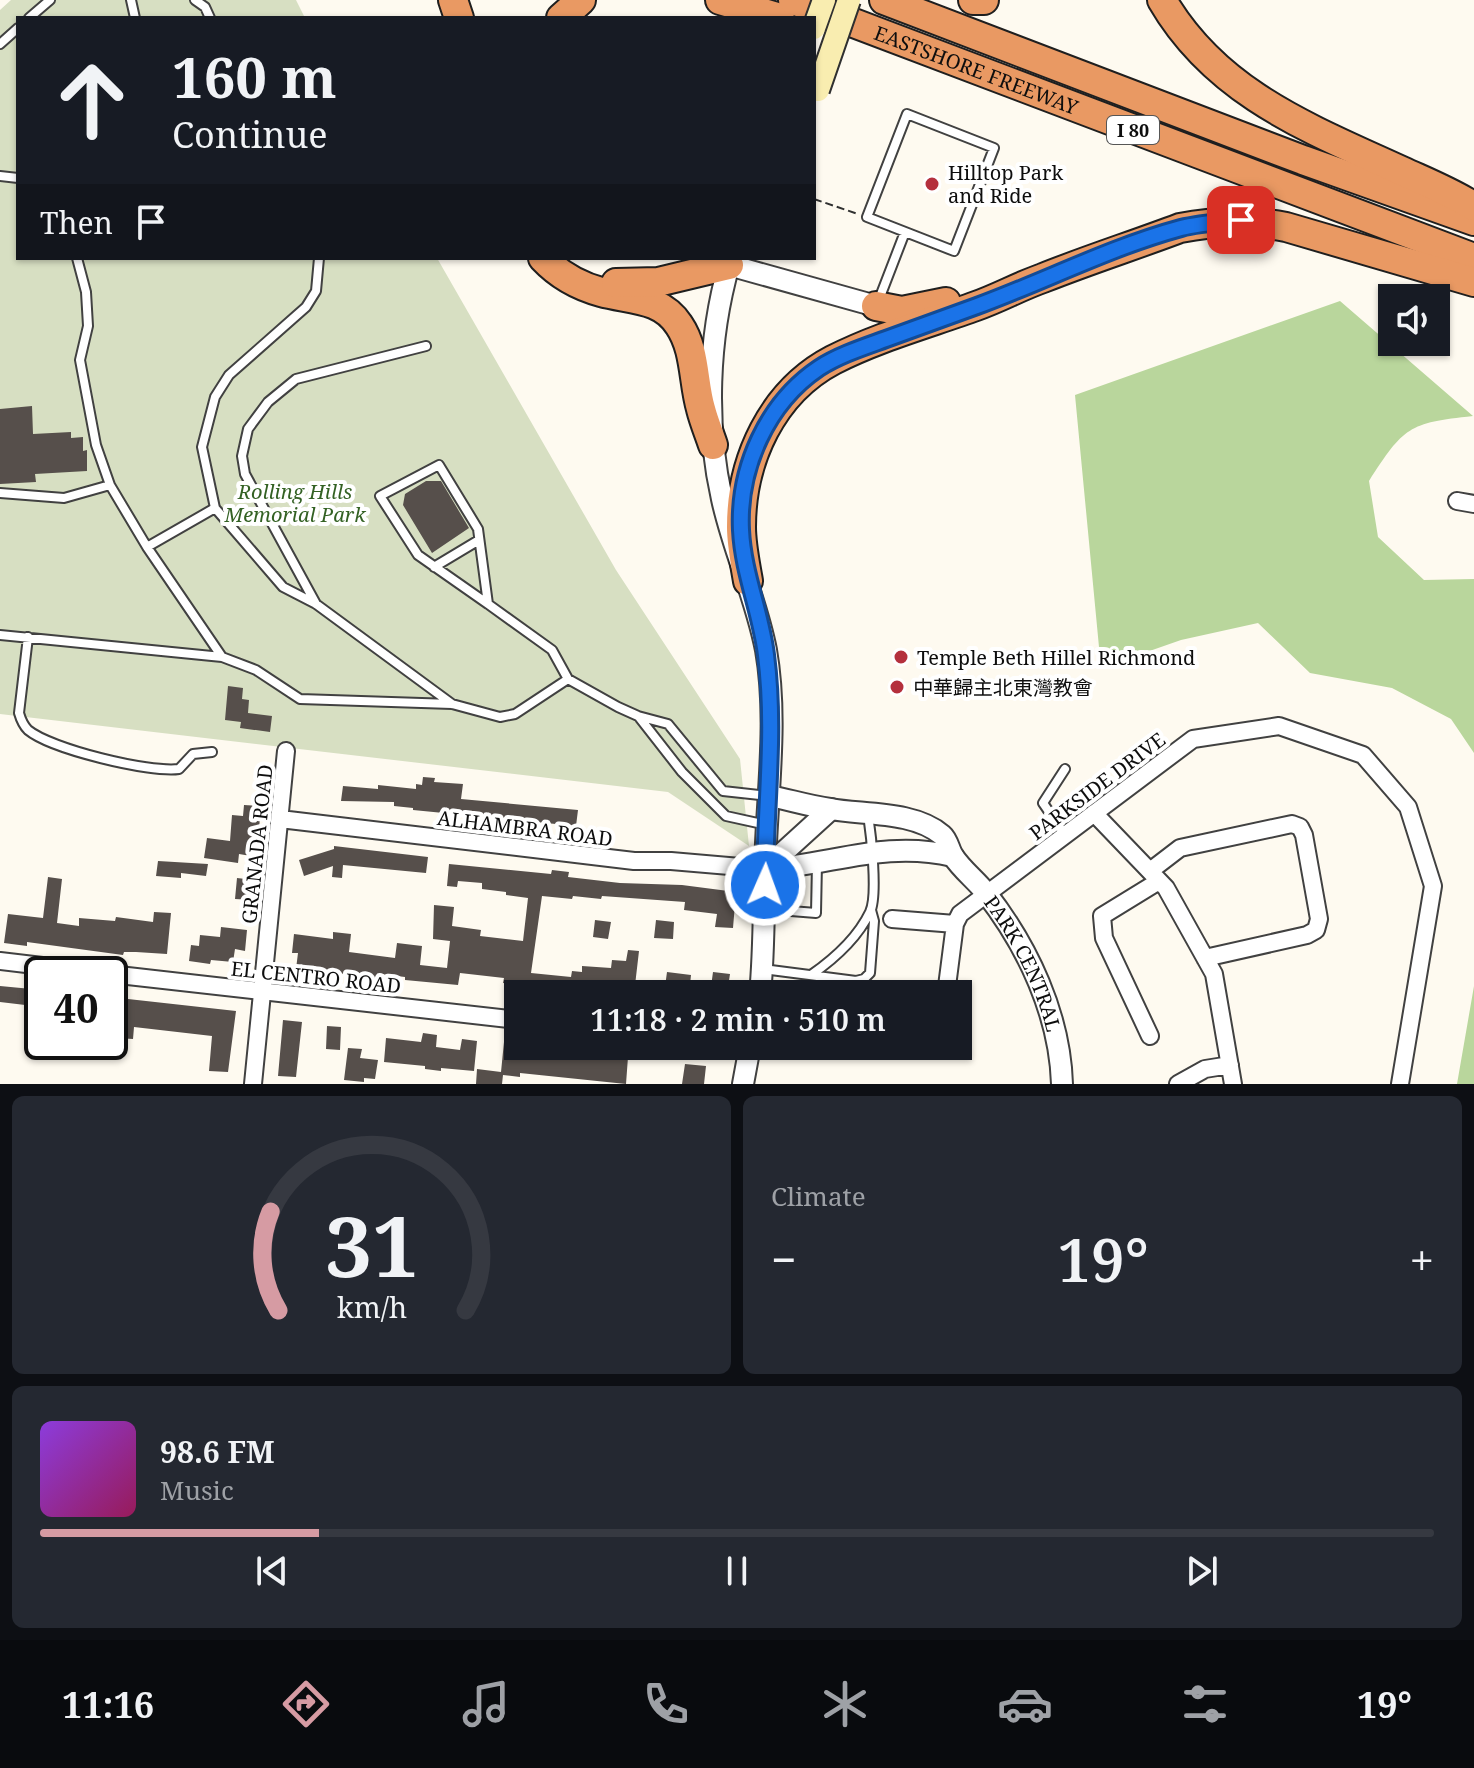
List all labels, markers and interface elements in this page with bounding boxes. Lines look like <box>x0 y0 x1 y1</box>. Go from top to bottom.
street label: EASTSHORE FREEWAY <box>871 19 1083 120</box>
text: 160 m <box>172 38 337 114</box>
icon: ahead <box>40 48 144 152</box>
text: Continue <box>172 110 328 159</box>
road number: I 80 <box>1107 116 1159 144</box>
place label: Hilltop Park and Ride <box>948 159 1063 209</box>
marker: Hilltop Park and Ride <box>923 175 941 193</box>
pin <box>1207 186 1275 254</box>
icon: arrive <box>1219 198 1263 242</box>
icon: arrive <box>129 200 173 244</box>
text: Then <box>40 202 113 243</box>
map controls <box>1378 284 1450 356</box>
button: sound <box>1378 284 1450 356</box>
park label: Rolling Hills Memorial Park <box>223 478 366 528</box>
place label: Temple Beth Hillel Richmond <box>917 644 1195 671</box>
marker: Temple Beth Hillel Richmond <box>892 648 910 666</box>
place label: 中華歸主北東灣教會 <box>913 674 1093 701</box>
marker: 中華歸主北東灣教會 <box>888 678 906 696</box>
street label: PARKSIDE DRIVE <box>1024 726 1170 846</box>
street label: GRANADA ROAD <box>235 763 279 925</box>
street label: ALHAMBRA ROAD <box>436 804 614 852</box>
position arrow <box>723 843 807 927</box>
street label: PARK CENTRAL <box>979 889 1068 1034</box>
street label: EL CENTRO ROAD <box>230 955 402 999</box>
speed limit sign: 40 <box>24 956 128 1060</box>
text: 11:18 · 2 min · 510 m <box>590 999 886 1040</box>
text: Climate <box>771 1178 866 1214</box>
text: 31 <box>324 1188 419 1301</box>
text: 19° <box>1057 1218 1149 1300</box>
text: − <box>771 1229 796 1289</box>
text: + <box>1409 1229 1434 1289</box>
text: km/h <box>336 1287 407 1326</box>
text: 98.6 FM <box>160 1431 275 1472</box>
text: Music <box>160 1472 234 1508</box>
icon: previous <box>250 1549 294 1593</box>
icon: pause <box>715 1549 759 1593</box>
icon: next <box>1180 1549 1224 1593</box>
icon: directions <box>278 1676 334 1732</box>
icon: music <box>458 1676 514 1732</box>
icon: phone <box>638 1676 694 1732</box>
icon: climate <box>817 1676 873 1732</box>
icon: car <box>997 1676 1053 1732</box>
icon: filters <box>1177 1676 1233 1732</box>
text: 11:16 <box>62 1680 154 1729</box>
text: 19° <box>1357 1680 1412 1729</box>

